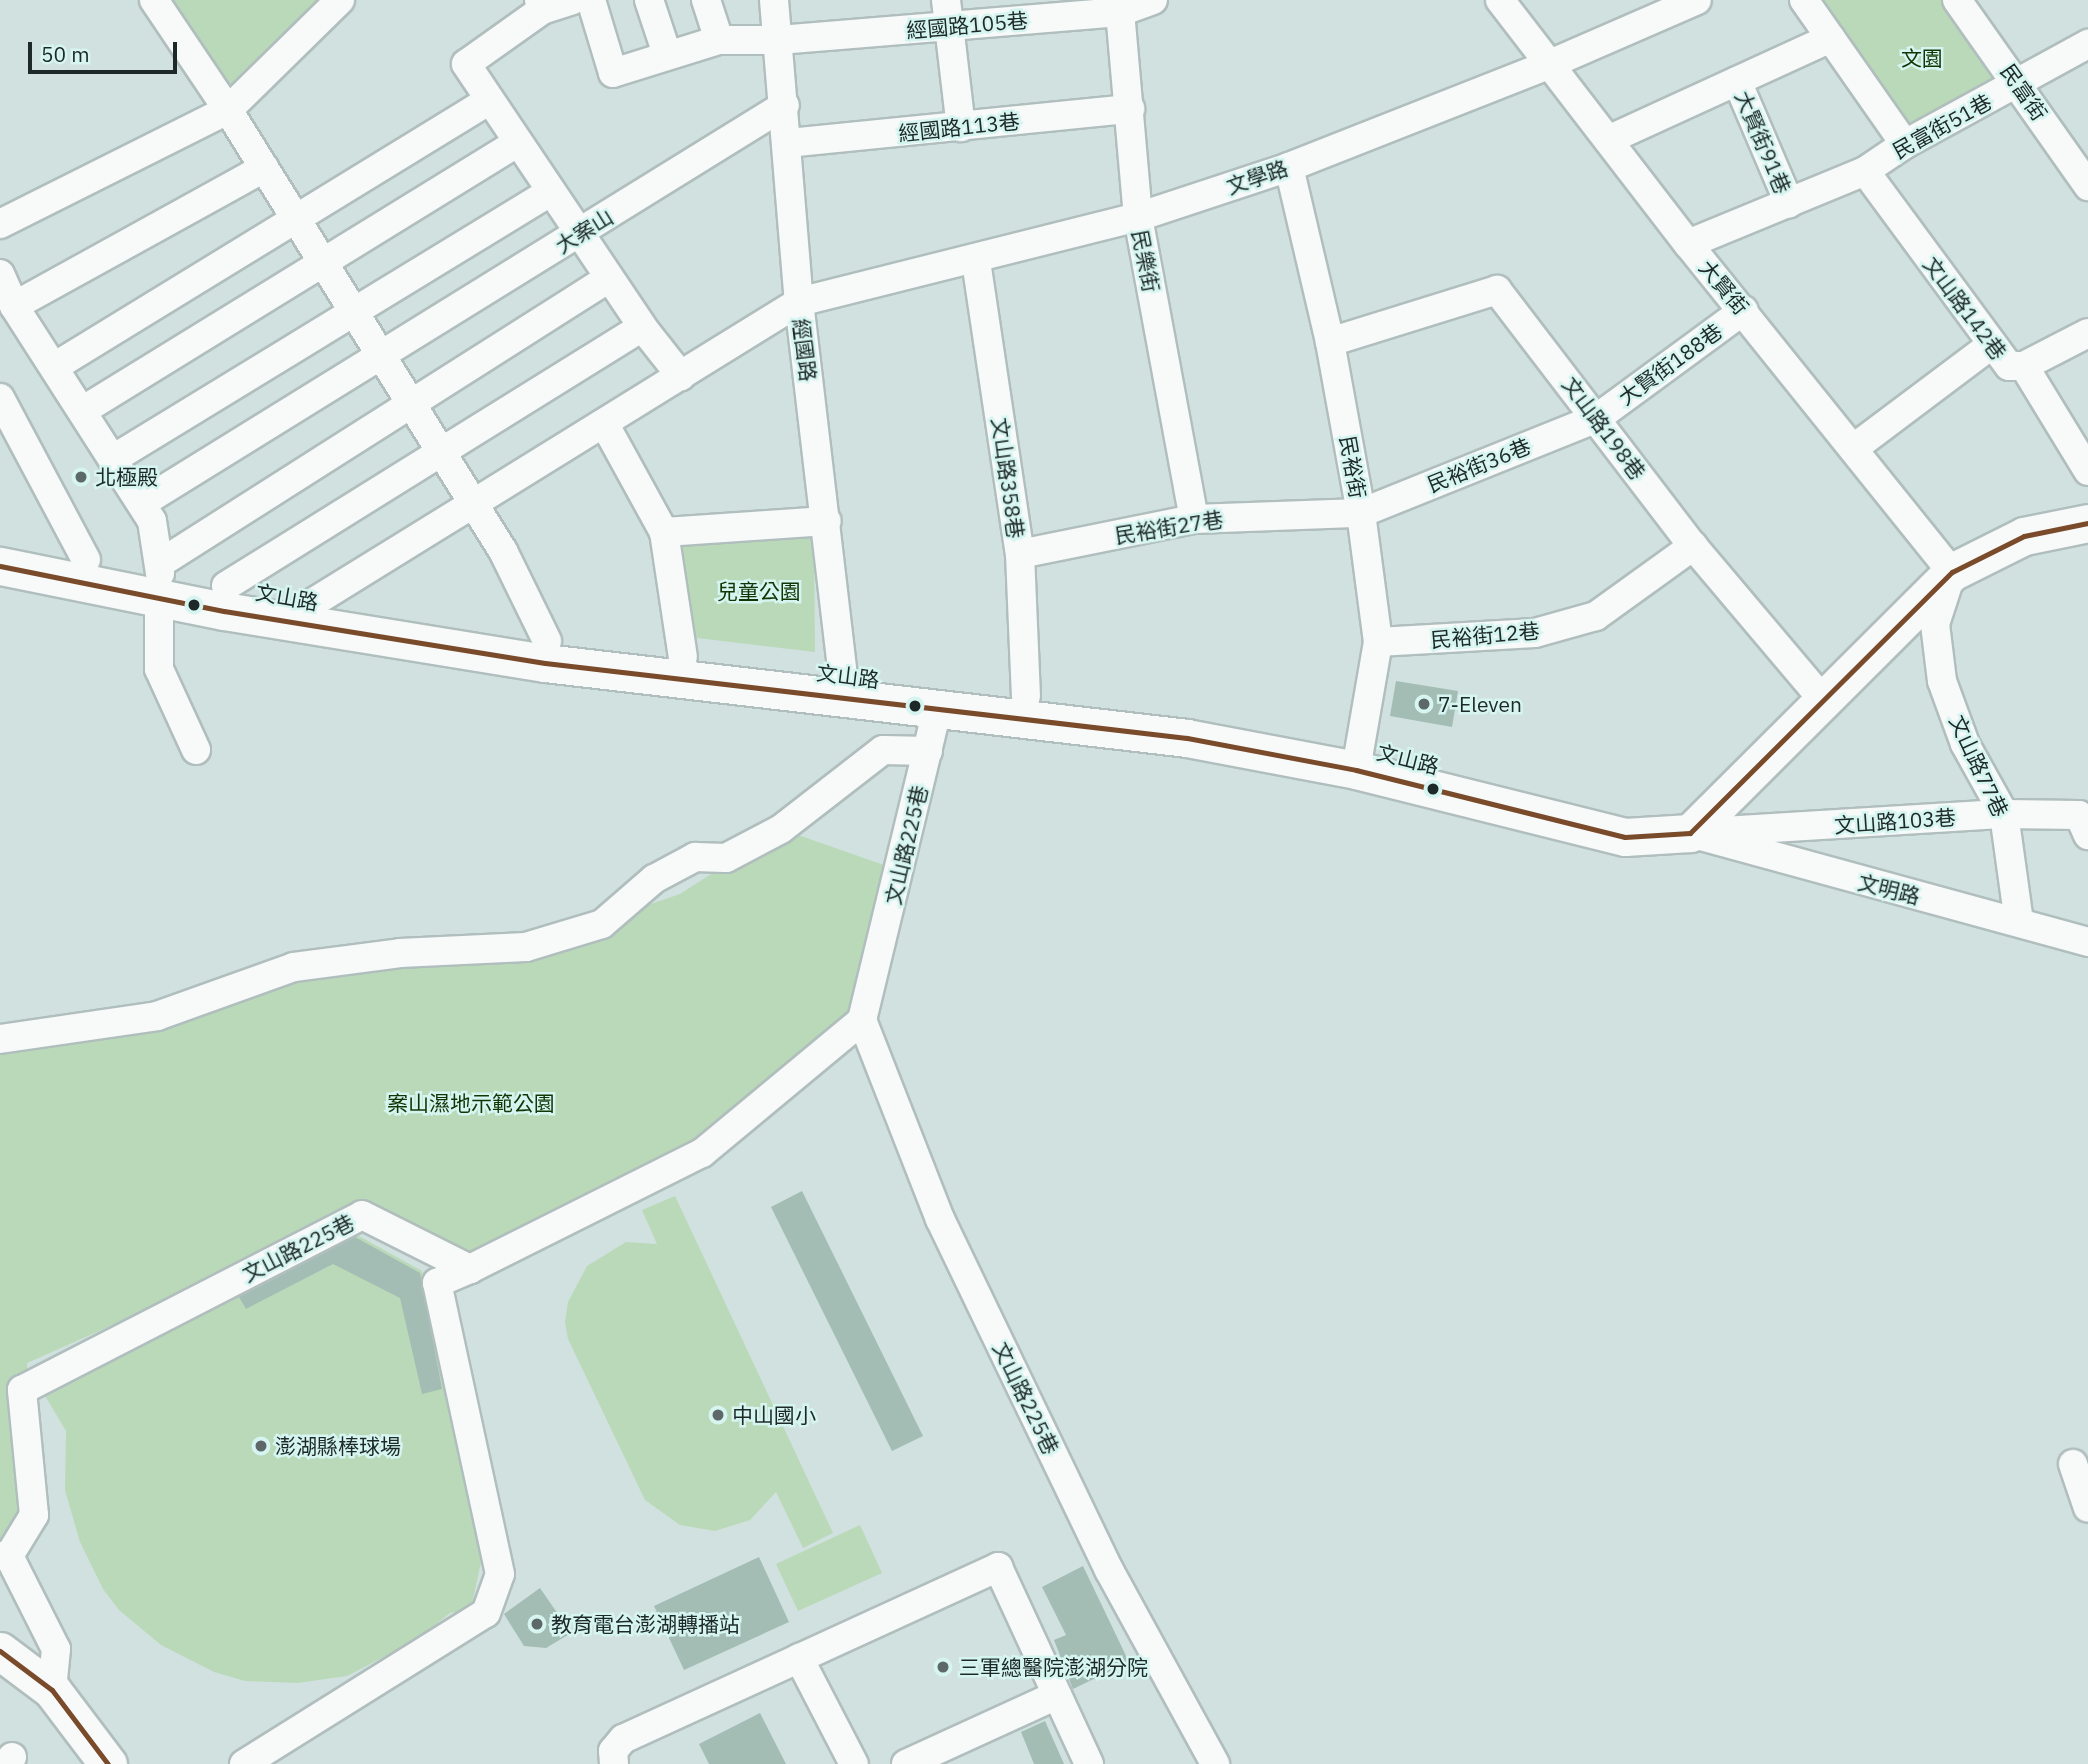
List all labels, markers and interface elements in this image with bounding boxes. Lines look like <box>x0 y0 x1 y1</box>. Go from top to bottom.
street label: 經國路105巷 <box>905 7 1029 43</box>
scale bar <box>32 28 180 72</box>
text: 50 m <box>41 40 90 68</box>
park label: 文園 <box>1901 45 1943 71</box>
street label: 民富街 <box>1996 59 2052 125</box>
street label: 大賢街91巷 <box>1730 87 1796 197</box>
street label: 民富街51巷 <box>1888 89 1996 163</box>
street label: 經國路113巷 <box>897 108 1021 146</box>
street label: 文學路 <box>1223 155 1291 199</box>
street label: 大案山 <box>551 204 617 258</box>
street label: 民樂街 <box>1128 228 1164 294</box>
street label: 文山路142巷 <box>1918 252 2012 364</box>
street label: 大賢街 <box>1694 255 1754 319</box>
street label: 經國路 <box>789 317 821 383</box>
street label: 大賢街188巷 <box>1613 318 1727 410</box>
street label: 文山路198巷 <box>1557 372 1651 484</box>
street label: 文山路358巷 <box>987 416 1029 540</box>
street label: 民裕街36巷 <box>1424 433 1534 497</box>
street label: 民裕街 <box>1335 434 1371 500</box>
place label: 北極殿 <box>95 464 158 490</box>
marker: 北極殿 <box>73 469 89 485</box>
street label: 民裕街27巷 <box>1113 506 1225 548</box>
park label: 兒童公園 <box>717 578 801 604</box>
street label: 文山路 <box>254 579 320 615</box>
unlabelled marker <box>187 598 201 612</box>
street label: 民裕街12巷 <box>1430 618 1540 652</box>
street label: 文山路 <box>815 660 881 692</box>
place label: 7-Eleven <box>1438 691 1522 717</box>
marker: 7-Eleven <box>1416 696 1432 712</box>
unlabelled marker <box>908 699 922 713</box>
street label: 文山路77巷 <box>1945 711 2013 821</box>
street label: 文山路 <box>1374 739 1442 779</box>
unlabelled marker <box>1426 782 1440 796</box>
street label: 文山路225巷 <box>880 783 932 907</box>
street label: 文山路103巷 <box>1833 804 1957 838</box>
street label: 文明路 <box>1855 869 1923 909</box>
park label: 案山濕地示範公園 <box>387 1090 555 1116</box>
street label: 文山路225巷 <box>238 1209 358 1287</box>
street label: 文山路225巷 <box>988 1338 1064 1458</box>
place label: 中山國小 <box>732 1402 816 1428</box>
marker: 中山國小 <box>710 1407 726 1423</box>
place label: 澎湖縣棒球場 <box>275 1433 401 1459</box>
marker: 澎湖縣棒球場 <box>253 1438 269 1454</box>
place label: 教育電台澎湖轉播站 <box>551 1611 740 1637</box>
marker: 教育電台澎湖轉播站 <box>529 1616 545 1632</box>
place label: 三軍總醫院澎湖分院 <box>959 1654 1148 1680</box>
marker: 三軍總醫院澎湖分院 <box>933 1657 953 1677</box>

